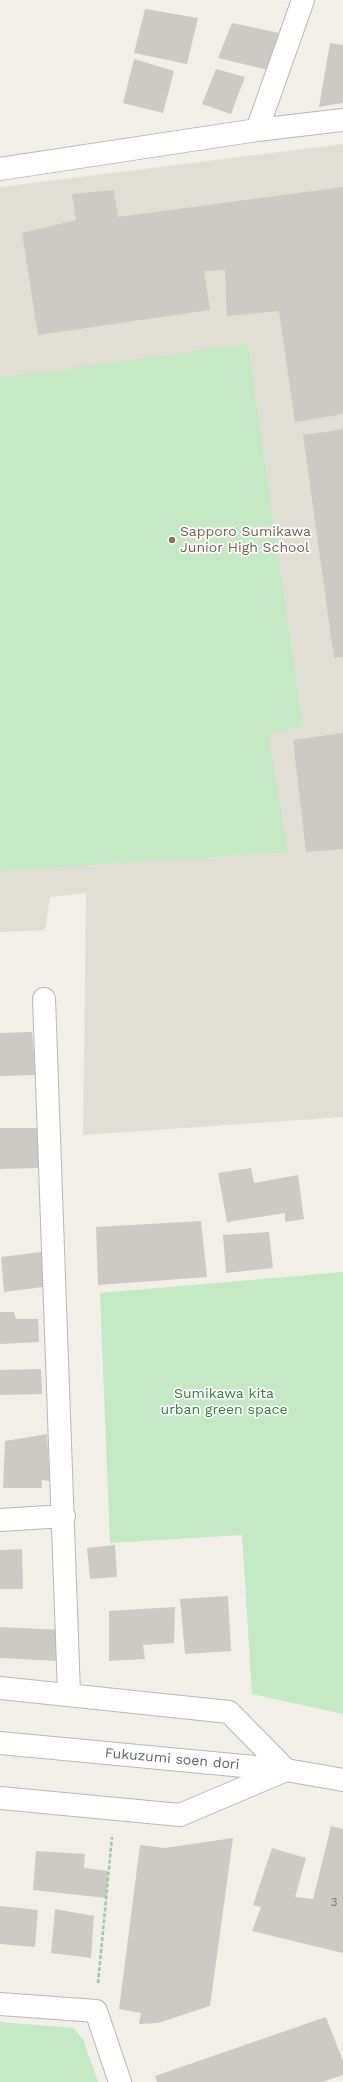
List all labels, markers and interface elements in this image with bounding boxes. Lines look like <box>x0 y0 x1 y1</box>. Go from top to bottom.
place label: Sapporo Sumikawa Junior High School <box>180 524 311 556</box>
marker: Sapporo Sumikawa Junior High School <box>167 535 177 545</box>
park label: Sumikawa kita urban green space <box>160 1386 288 1418</box>
street label: Fukuzumi soen dori <box>104 1745 240 1773</box>
house number: 3 <box>331 1895 337 1909</box>

